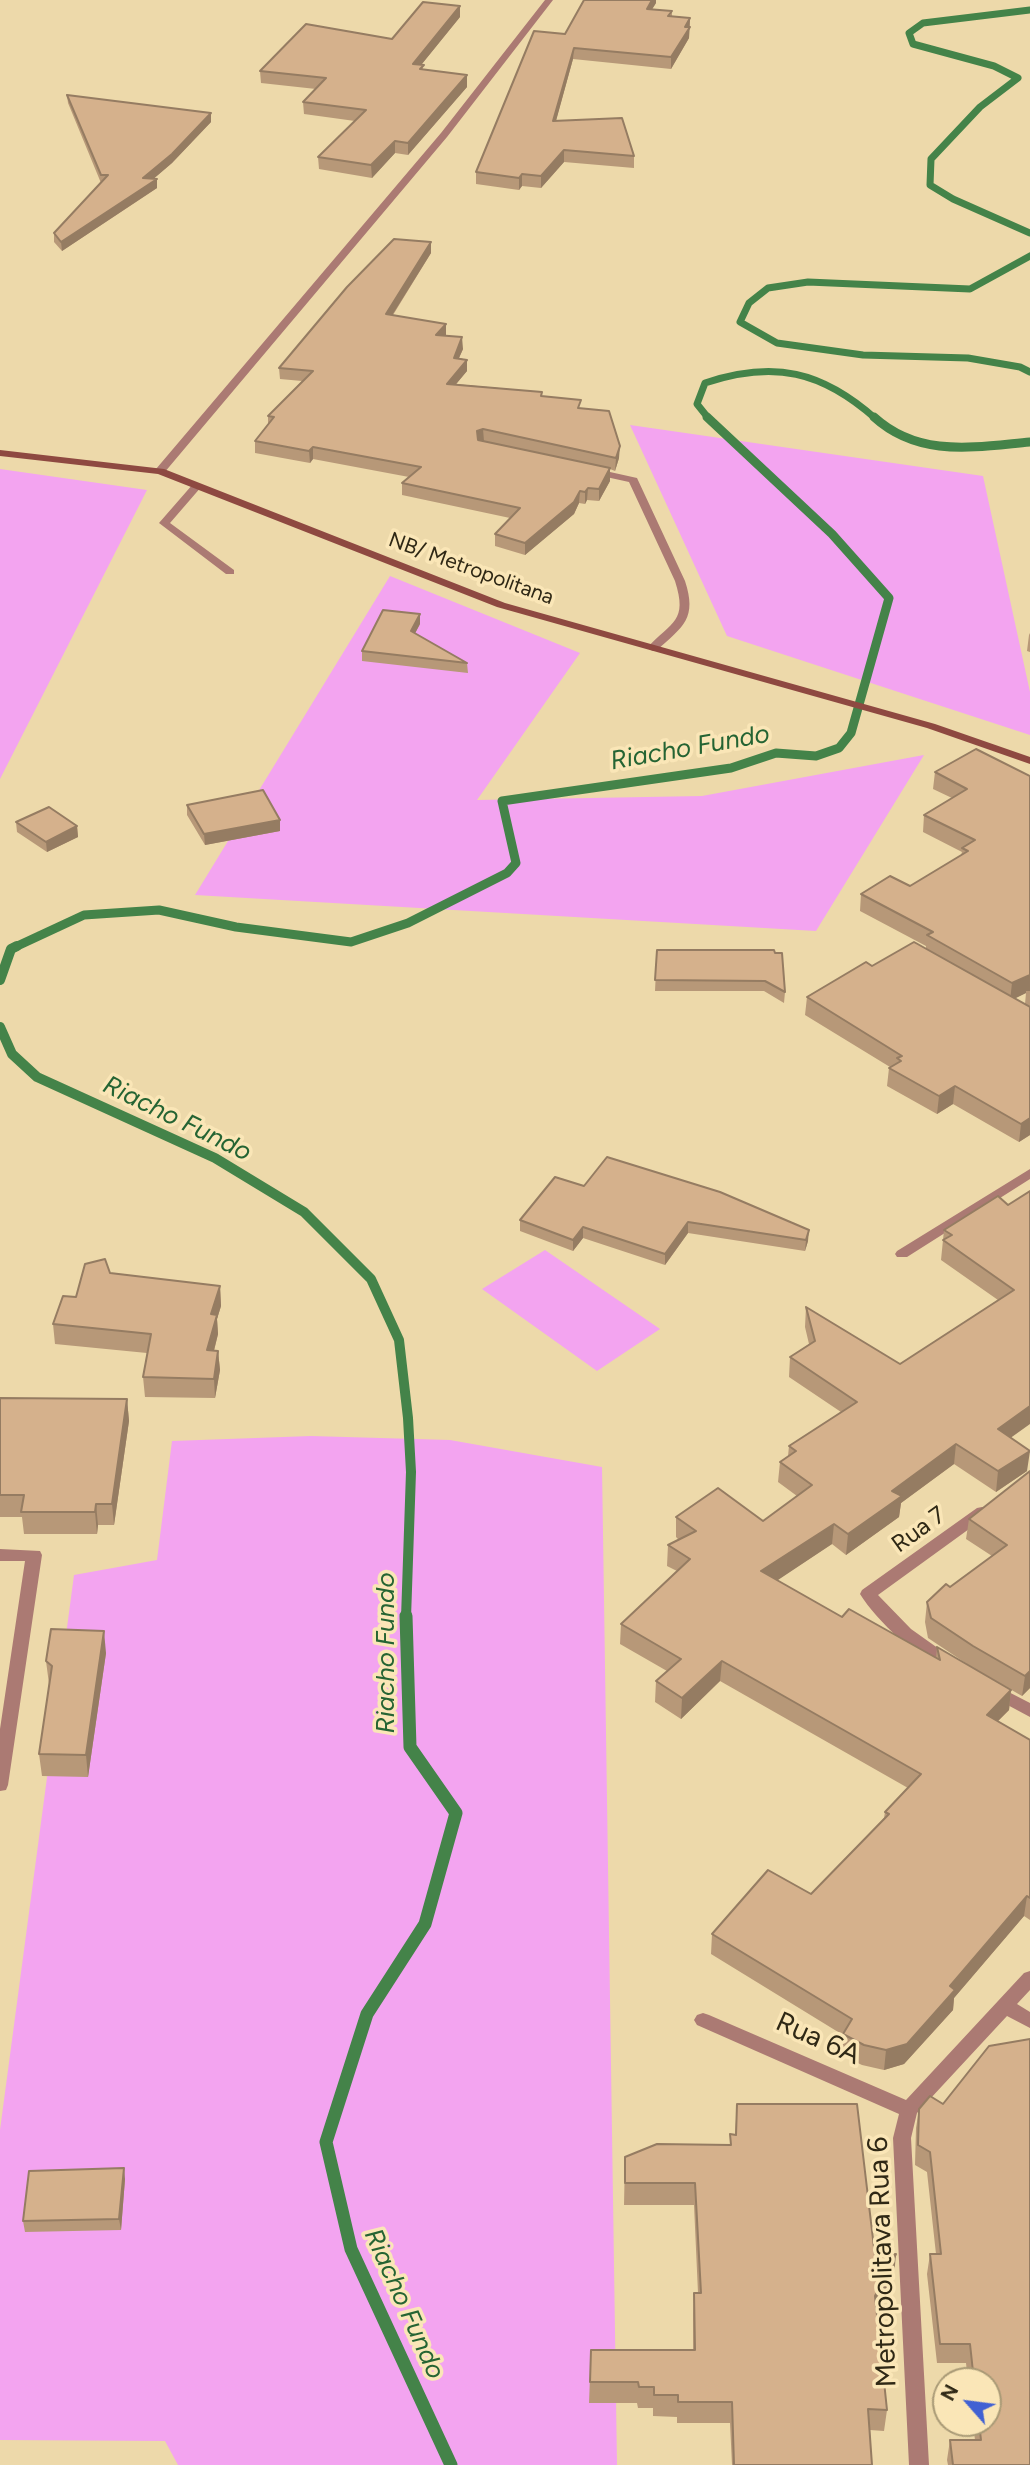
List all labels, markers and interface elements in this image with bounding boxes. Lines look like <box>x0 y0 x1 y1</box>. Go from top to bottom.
street label: NB/ Metropolitana <box>385 527 557 611</box>
water label: Riacho Fundo <box>608 719 772 777</box>
water label: Riacho Fundo <box>98 1070 256 1168</box>
street label: Rua 7 <box>886 1501 952 1559</box>
water label: Riacho Fundo <box>370 1573 402 1733</box>
street label: Rua 6A <box>770 2006 866 2072</box>
street label: Metropolitava Rua 6 <box>862 2136 904 2388</box>
water label: Riacho Fundo <box>357 2224 451 2384</box>
north arrow <box>932 2367 1002 2437</box>
text: N <box>936 2381 963 2405</box>

